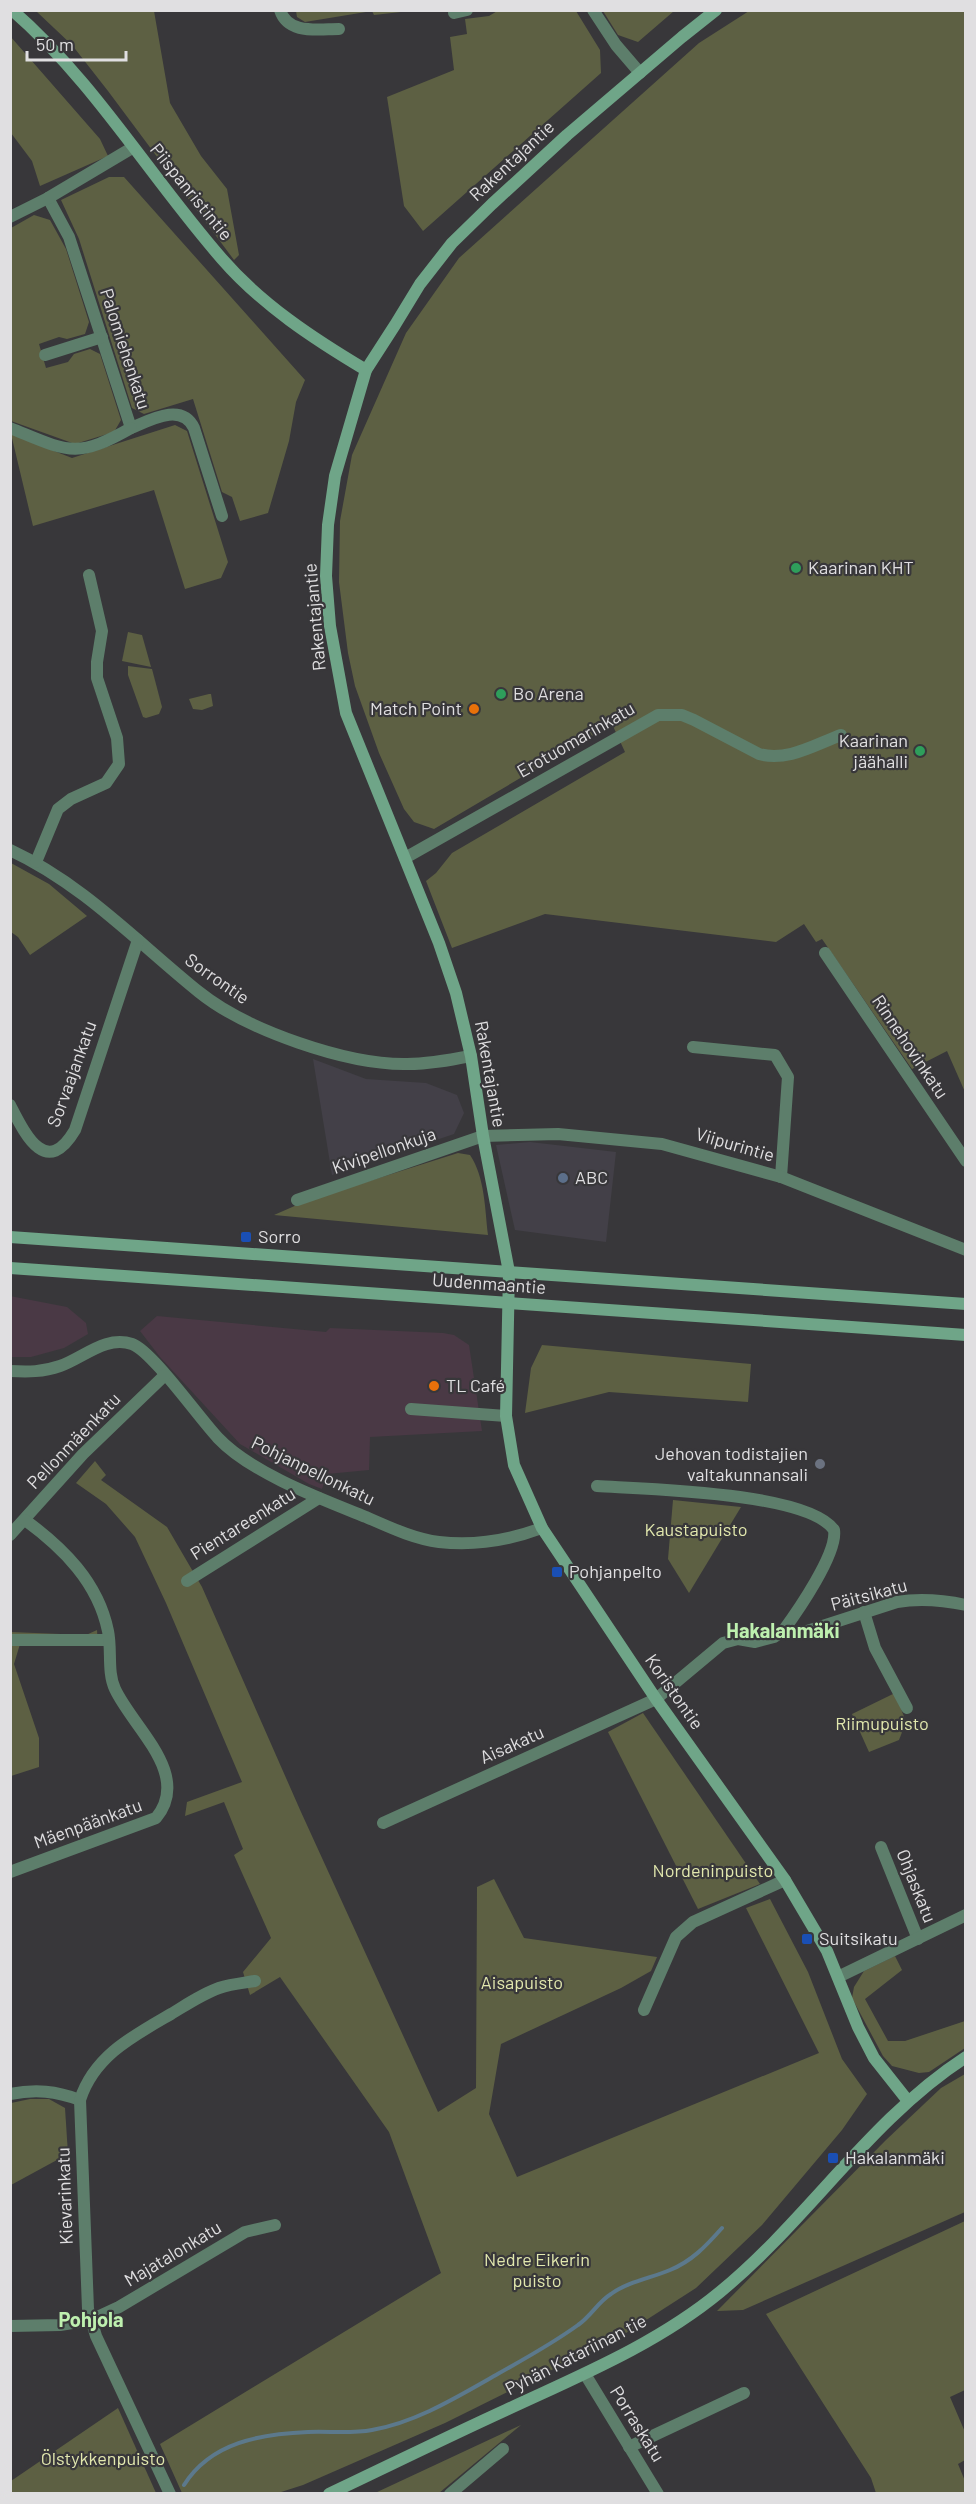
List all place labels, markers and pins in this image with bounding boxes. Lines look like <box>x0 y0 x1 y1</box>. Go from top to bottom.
place label: Kaarinan KHT <box>808 556 914 578</box>
marker: Kaarinan KHT <box>789 561 803 575</box>
place label: Bo Arena <box>513 682 584 704</box>
marker: Bo Arena <box>494 687 508 701</box>
place label: Match Point <box>370 697 462 719</box>
marker: Match Point <box>467 702 481 716</box>
place label: Kaarinan jäähalli <box>839 729 908 772</box>
marker: Kaarinan jäähalli <box>913 744 927 758</box>
place label: ABC <box>575 1166 608 1188</box>
marker: ABC <box>556 1171 570 1185</box>
place label: Sorro <box>258 1225 301 1247</box>
marker: Sorro <box>239 1230 253 1244</box>
place label: TL Café <box>446 1374 505 1396</box>
marker: TL Café <box>427 1379 441 1393</box>
place label: Jehovan todistajien valtakunnansali <box>655 1442 808 1485</box>
marker: Jehovan todistajien valtakunnansali <box>813 1457 827 1471</box>
place label: Pohjanpelto <box>569 1560 662 1582</box>
marker: Pohjanpelto <box>550 1565 564 1579</box>
place label: Suitsikatu <box>819 1927 898 1949</box>
marker: Suitsikatu <box>800 1932 814 1946</box>
place label: Hakalanmäki <box>845 2146 945 2168</box>
marker: Hakalanmäki <box>826 2151 840 2165</box>

